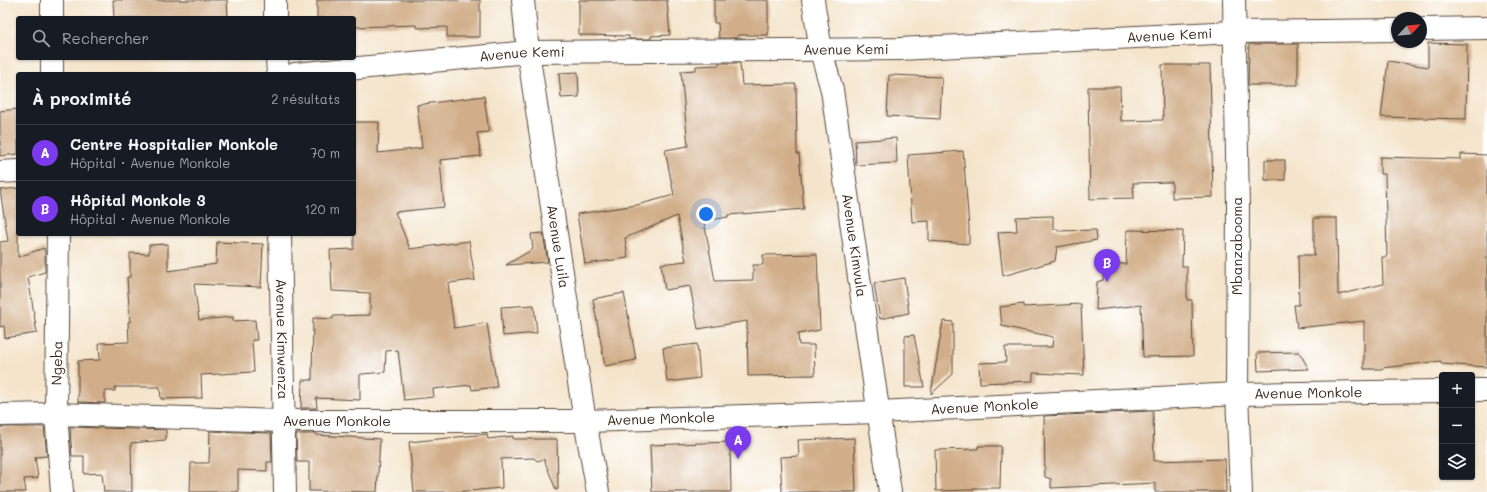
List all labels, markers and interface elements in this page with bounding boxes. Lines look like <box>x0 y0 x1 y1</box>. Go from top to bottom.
north arrow <box>1391 12 1427 48</box>
search box <box>16 16 356 60</box>
street label: Avenue Kemi <box>1126 23 1213 46</box>
icon: search <box>30 27 52 49</box>
text: Rechercher <box>62 28 149 48</box>
street label: Avenue Kemi <box>803 39 889 59</box>
street label: Avenue Kemi <box>478 42 565 66</box>
text: À proximité <box>32 87 131 109</box>
text: 2 résultats <box>271 90 340 107</box>
text: Centre Hospitalier Monkole <box>70 134 278 154</box>
text: A <box>40 144 50 161</box>
text: 70 m <box>310 144 340 161</box>
text: Hôpital · Avenue Monkole <box>70 154 230 171</box>
text: Hôpital Monkole 3 <box>70 190 205 210</box>
street label: Avenue Kimvula <box>838 192 872 298</box>
street label: Mbanzabooma <box>1227 197 1246 295</box>
text: B <box>41 200 49 217</box>
text: 120 m <box>304 200 340 217</box>
street label: Avenue Luila <box>543 203 574 290</box>
your location <box>696 204 716 224</box>
text: Hôpital · Avenue Monkole <box>70 210 230 227</box>
pin: B <box>1094 249 1120 282</box>
street label: Avenue Kimwenza <box>272 278 293 400</box>
street label: Ngeba <box>47 340 66 386</box>
map controls <box>1439 372 1475 480</box>
button: + <box>1439 372 1475 408</box>
street label: Avenue Monkole <box>1254 382 1362 403</box>
street label: Avenue Monkole <box>930 394 1039 418</box>
street label: Avenue Monkole <box>606 407 715 429</box>
button: − <box>1439 408 1475 444</box>
street label: Avenue Monkole <box>283 411 391 430</box>
pin: A <box>725 426 751 459</box>
button: layers <box>1439 444 1475 480</box>

